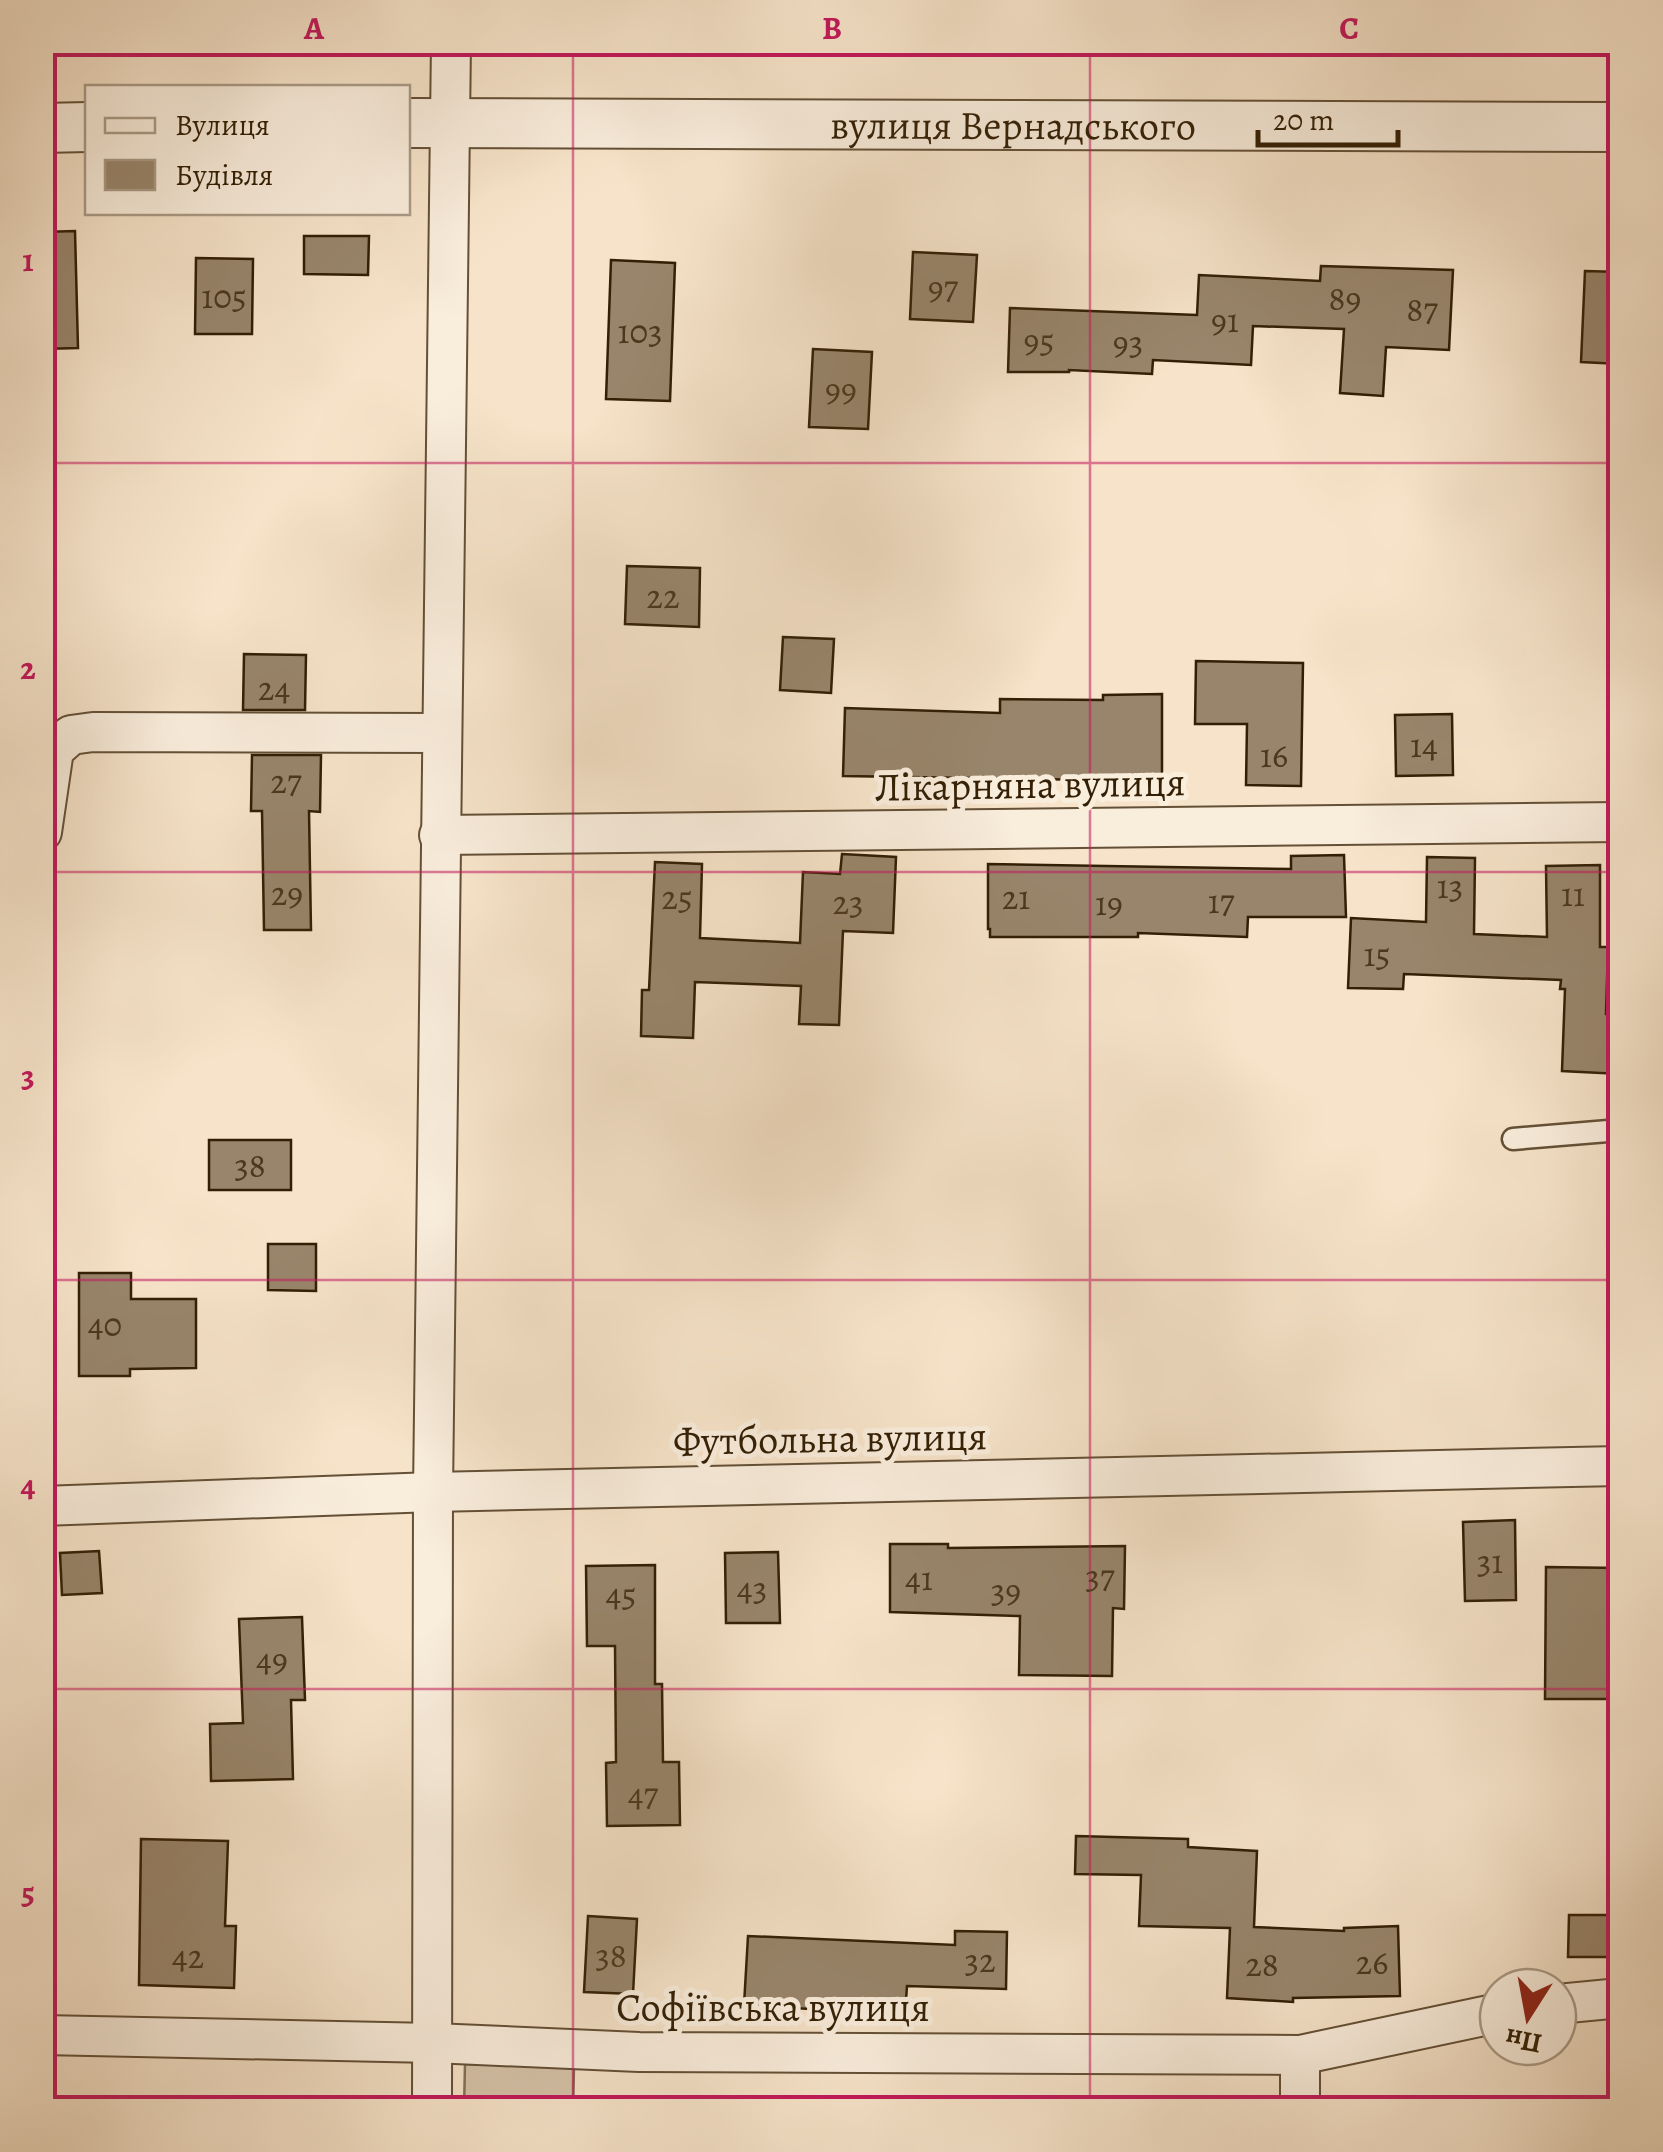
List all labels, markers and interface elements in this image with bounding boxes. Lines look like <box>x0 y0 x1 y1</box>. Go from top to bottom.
text: A <box>303 6 325 50</box>
text: B <box>822 6 842 50</box>
text: C <box>1339 6 1359 50</box>
legend <box>85 85 410 215</box>
scale bar <box>1258 85 1398 147</box>
street label: вулиця Вернадського <box>830 97 1196 154</box>
text: 20 m <box>1273 100 1334 140</box>
text: Вулиця <box>175 105 270 145</box>
text: Будівля <box>175 155 273 195</box>
text: 1 <box>22 238 34 282</box>
house number: 97 <box>928 263 959 311</box>
house number: 105 <box>201 272 247 320</box>
house number: 89 <box>1329 274 1361 322</box>
house number: 87 <box>1406 285 1438 333</box>
house number: 91 <box>1211 296 1239 344</box>
house number: 103 <box>617 307 663 355</box>
house number: 95 <box>1024 316 1054 364</box>
house number: 93 <box>1113 318 1143 366</box>
house number: 99 <box>825 365 857 413</box>
house number: 22 <box>646 572 680 620</box>
text: 2 <box>20 646 36 690</box>
house number: 24 <box>258 664 290 712</box>
house number: 14 <box>1410 721 1438 769</box>
house number: 16 <box>1260 731 1288 779</box>
street label: Лікарняна вулиця <box>874 754 1186 815</box>
house number: 27 <box>270 757 302 805</box>
house number: 13 <box>1437 862 1463 910</box>
house number: 29 <box>271 869 303 917</box>
house number: 11 <box>1561 870 1585 918</box>
house number: 25 <box>661 873 693 921</box>
house number: 21 <box>1002 873 1030 921</box>
house number: 17 <box>1208 877 1235 925</box>
house number: 23 <box>832 878 864 926</box>
house number: 19 <box>1095 879 1123 927</box>
house number: 15 <box>1363 930 1391 978</box>
text: 3 <box>21 1054 35 1098</box>
house number: 38 <box>234 1141 266 1189</box>
house number: 40 <box>88 1300 122 1348</box>
street label: Футбольна вулиця <box>672 1408 988 1469</box>
text: 4 <box>20 1463 36 1507</box>
house number: 31 <box>1477 1537 1503 1585</box>
house number: 37 <box>1085 1552 1115 1600</box>
house number: 41 <box>905 1554 933 1602</box>
house number: 43 <box>737 1564 767 1612</box>
house number: 39 <box>991 1566 1021 1614</box>
house number: 45 <box>606 1570 636 1618</box>
house number: 49 <box>256 1635 288 1683</box>
house number: 47 <box>628 1770 659 1818</box>
text: 5 <box>21 1871 35 1915</box>
house number: 38 <box>595 1931 627 1979</box>
house number: 42 <box>172 1932 204 1980</box>
house number: 32 <box>964 1936 996 1984</box>
house number: 26 <box>1356 1938 1388 1986</box>
house number: 28 <box>1245 1940 1279 1988</box>
north arrow <box>1478 1967 1578 2067</box>
street label: Софіївська вулиця <box>616 1980 930 2035</box>
text: Пн <box>1502 2018 1545 2063</box>

